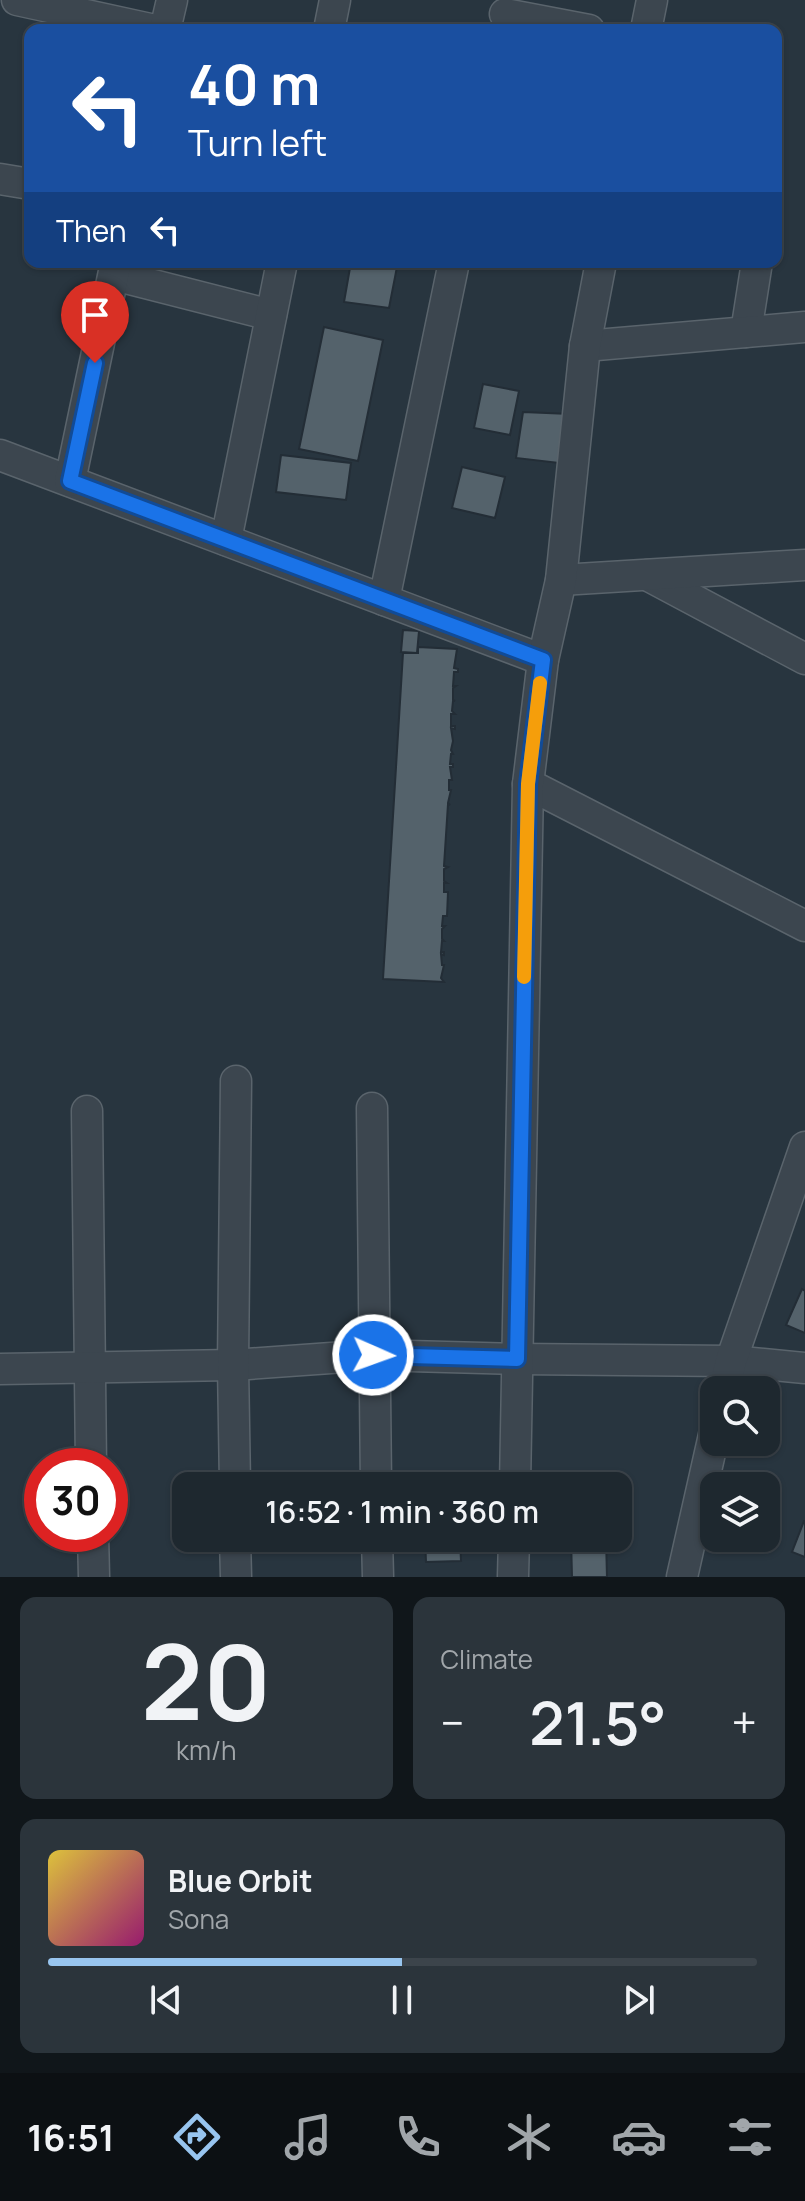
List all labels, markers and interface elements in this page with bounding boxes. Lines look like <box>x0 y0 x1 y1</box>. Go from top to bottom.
text: 40 m <box>188 45 320 122</box>
icon: left <box>56 56 160 160</box>
text: Turn left <box>188 118 327 167</box>
icon: left <box>143 208 187 252</box>
text: Then <box>56 210 127 251</box>
pin <box>61 281 129 363</box>
icon: arrive <box>73 293 117 337</box>
position arrow <box>331 1313 415 1397</box>
map controls <box>700 1376 780 1552</box>
button: search <box>700 1376 780 1456</box>
speed limit sign: 30 <box>24 1448 128 1552</box>
button: layers <box>700 1472 780 1552</box>
text: 16:52 · 1 min · 360 m <box>265 1491 539 1532</box>
text: 20 <box>141 1609 271 1751</box>
text: Climate <box>441 1641 533 1677</box>
text: 21.5° <box>529 1681 667 1763</box>
text: − <box>441 1692 464 1752</box>
text: + <box>732 1692 757 1752</box>
text: km/h <box>176 1732 236 1768</box>
text: Blue Orbit <box>168 1860 313 1901</box>
text: Sona <box>168 1901 229 1937</box>
icon: previous <box>144 1978 188 2022</box>
icon: pause <box>380 1978 424 2022</box>
icon: next <box>617 1978 661 2022</box>
icon: directions <box>169 2109 225 2165</box>
icon: music <box>280 2109 336 2165</box>
icon: phone <box>390 2109 446 2165</box>
icon: climate <box>501 2109 557 2165</box>
icon: car <box>611 2109 667 2165</box>
icon: filters <box>722 2109 778 2165</box>
text: 16:51 <box>27 2113 115 2162</box>

